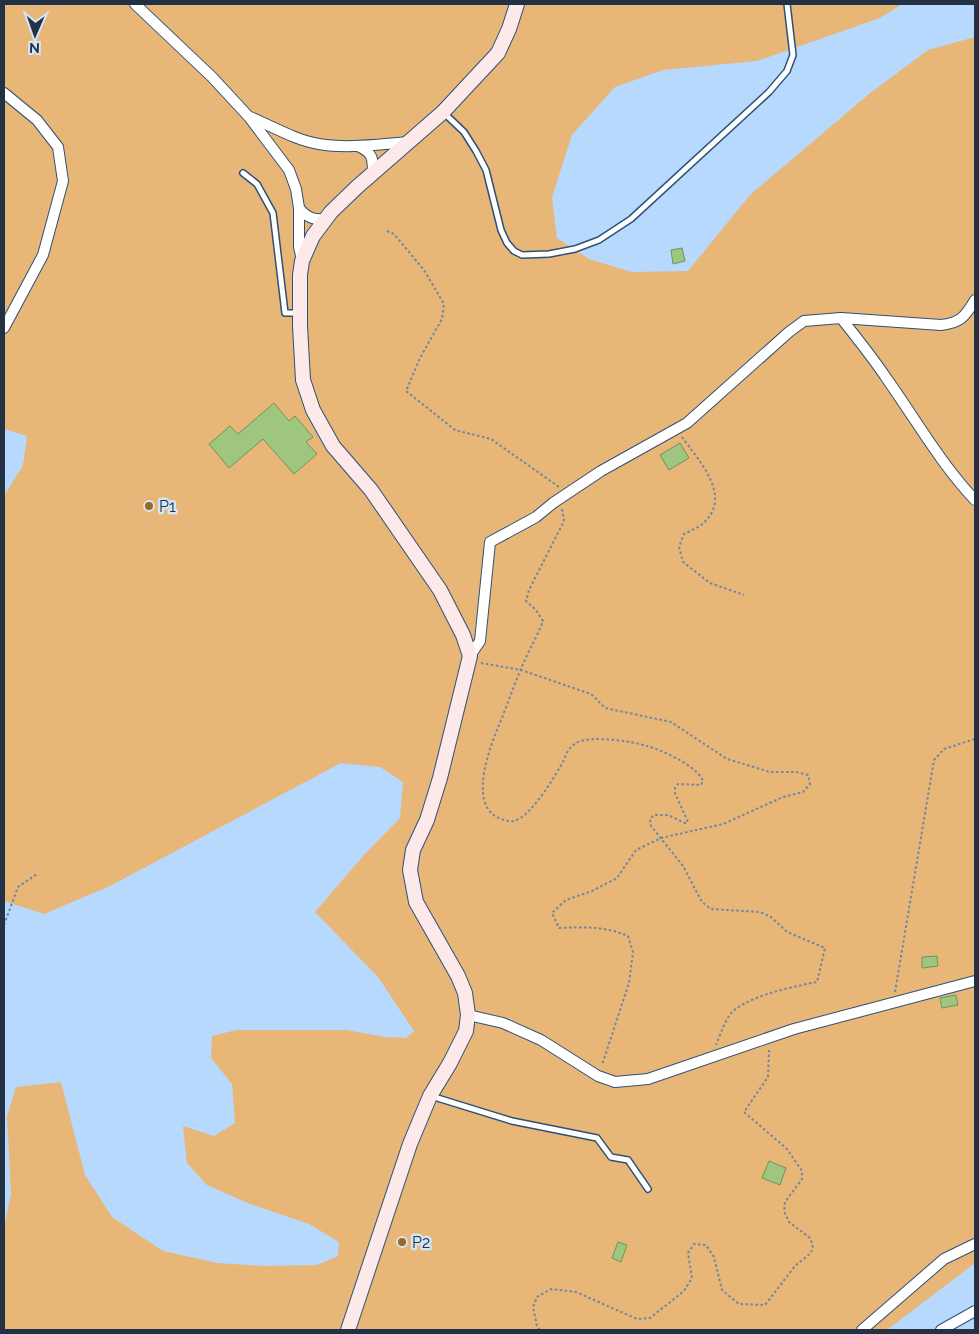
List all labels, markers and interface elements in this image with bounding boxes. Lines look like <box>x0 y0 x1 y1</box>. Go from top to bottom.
north arrow <box>10 10 60 60</box>
text: N <box>29 40 40 56</box>
place label: P1 <box>159 497 176 516</box>
marker: P1 <box>143 500 155 512</box>
place label: P2 <box>412 1233 430 1252</box>
marker: P2 <box>396 1236 408 1248</box>

